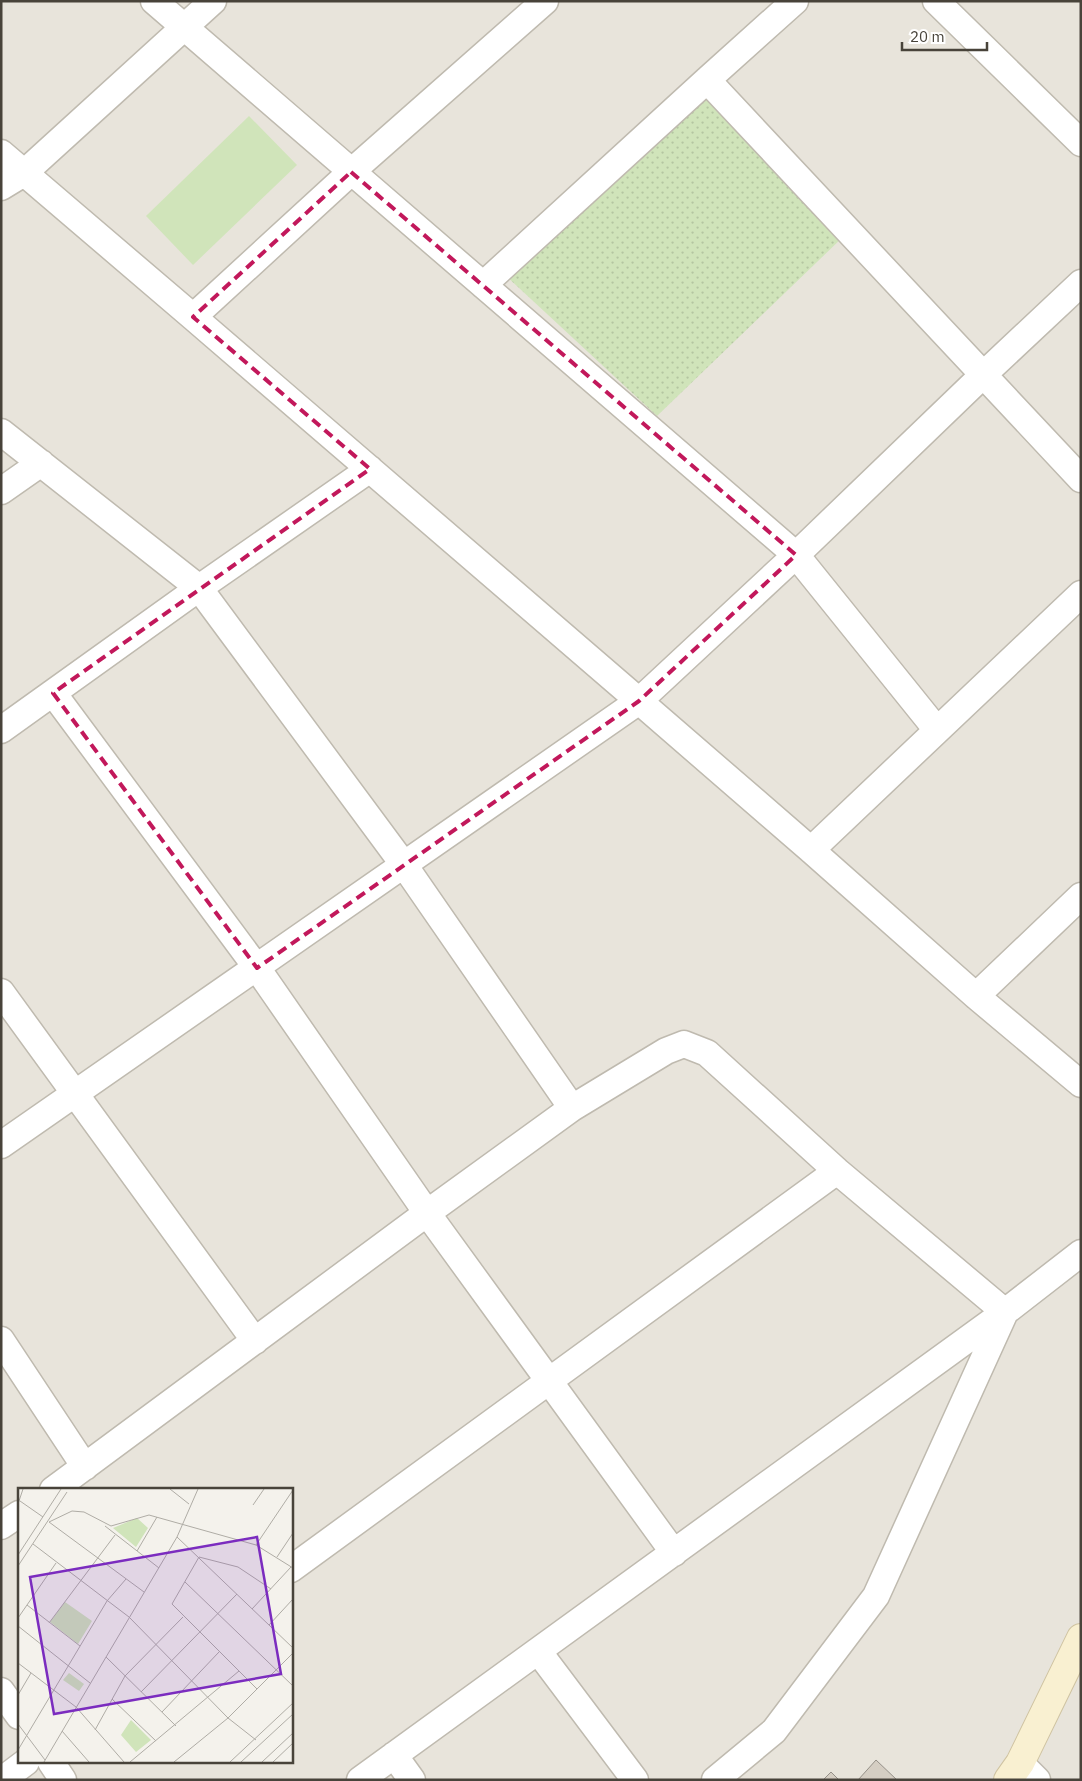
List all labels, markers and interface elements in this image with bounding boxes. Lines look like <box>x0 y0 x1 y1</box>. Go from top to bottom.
scale bar <box>902 20 987 52</box>
text: 20 m <box>910 27 945 46</box>
inset map <box>18 1488 292 1764</box>

